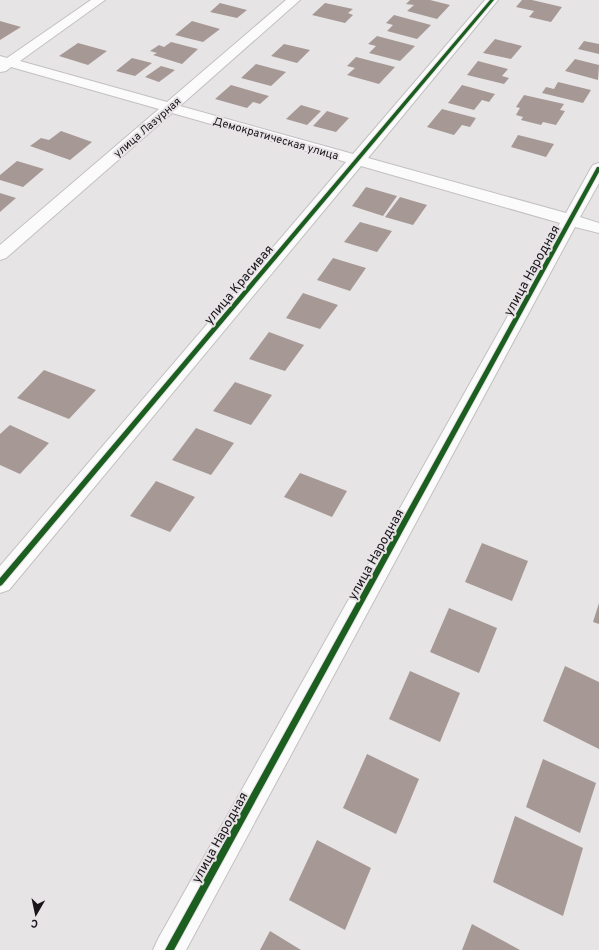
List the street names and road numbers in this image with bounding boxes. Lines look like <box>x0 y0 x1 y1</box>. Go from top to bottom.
street label: улица Лазурная <box>111 95 184 161</box>
street label: Демократическая улица <box>212 114 340 164</box>
street label: улица Народная <box>501 223 564 319</box>
street label: улица Красивая <box>202 242 278 328</box>
street label: улица Народная <box>345 507 408 603</box>
street label: улица Народная <box>189 790 252 886</box>

